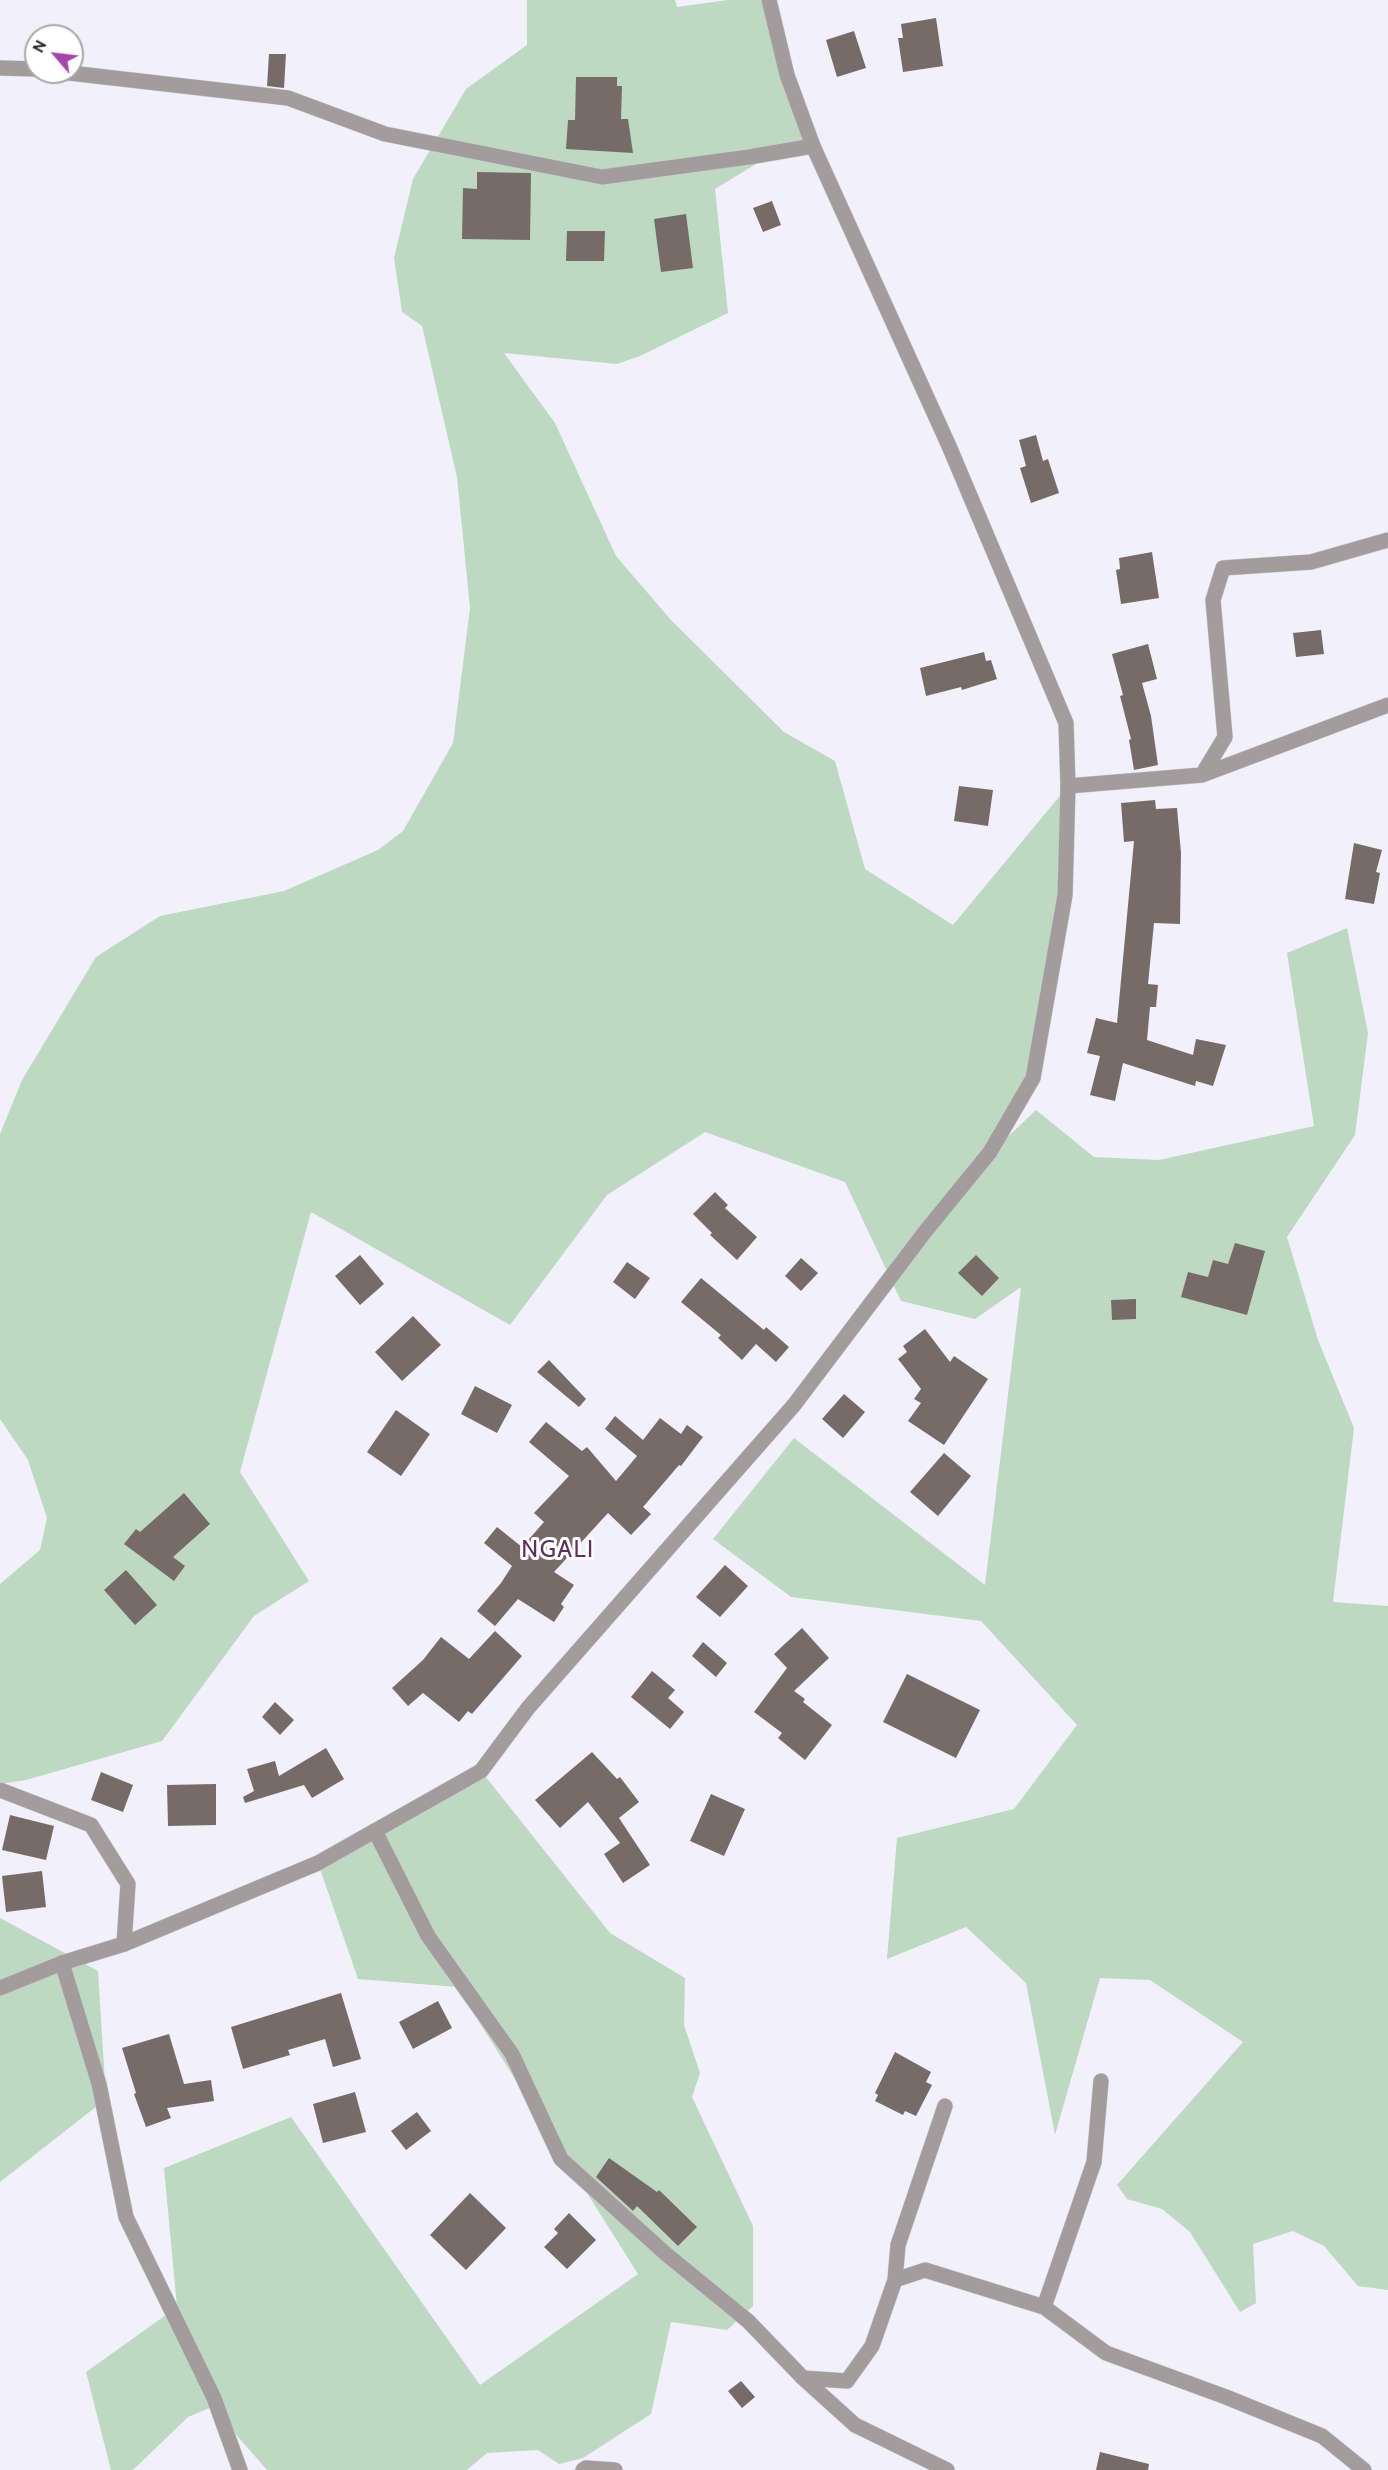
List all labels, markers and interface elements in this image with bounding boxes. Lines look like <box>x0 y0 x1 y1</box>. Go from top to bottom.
north arrow <box>24 24 84 84</box>
text: N <box>28 37 50 56</box>
district label: NGALI <box>521 1536 595 1564</box>

